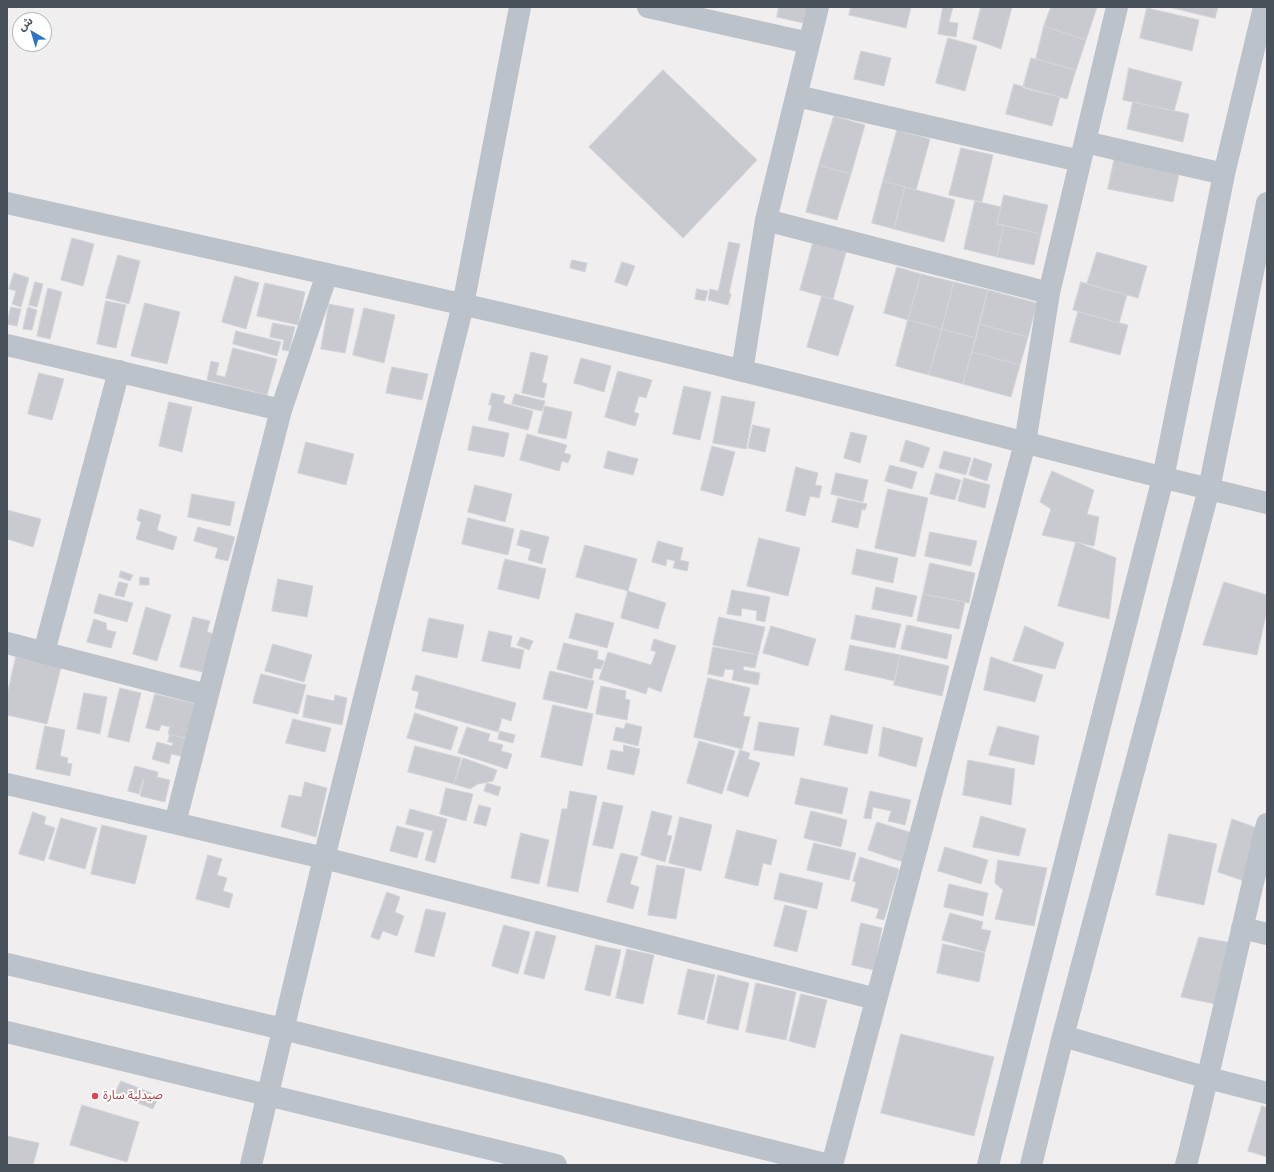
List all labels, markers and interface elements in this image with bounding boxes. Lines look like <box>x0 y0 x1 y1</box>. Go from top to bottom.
north arrow <box>12 12 52 52</box>
text: ش <box>14 12 35 33</box>
place label: صيدلية سارة <box>103 1089 163 1103</box>
marker: صيدلية سارة <box>90 1091 100 1101</box>

